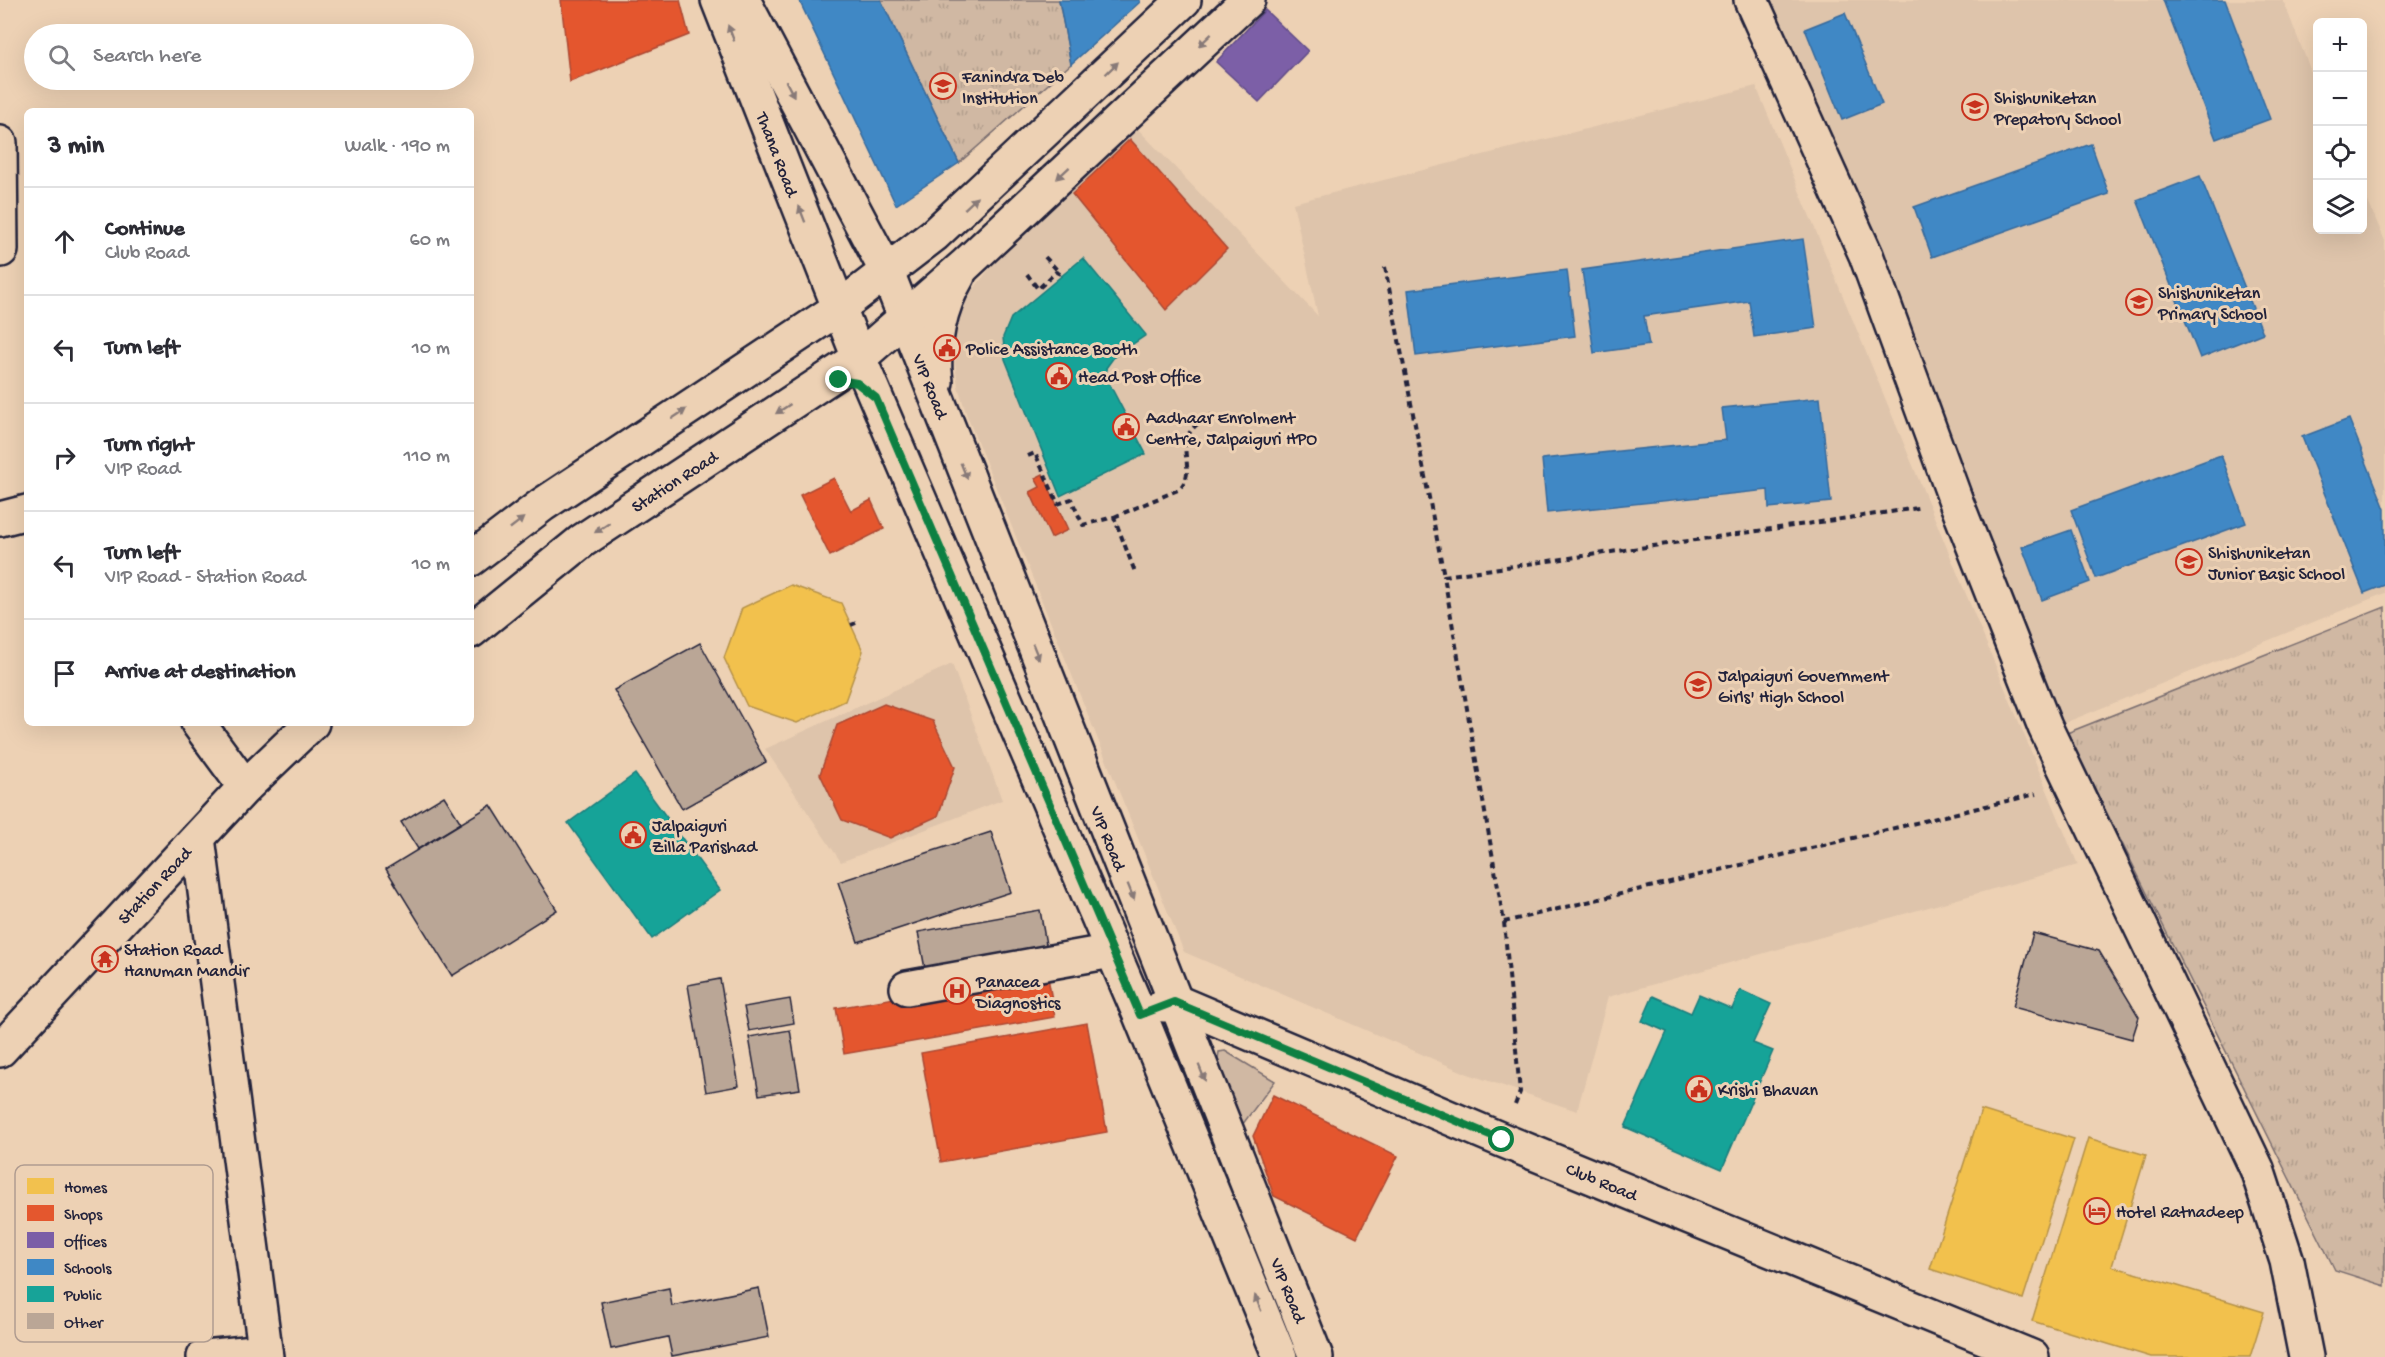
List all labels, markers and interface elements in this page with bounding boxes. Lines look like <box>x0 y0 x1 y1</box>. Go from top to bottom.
map controls <box>2313 18 2367 234</box>
button: + <box>2313 18 2367 72</box>
one-way arrow <box>726 23 736 41</box>
search box <box>24 24 474 90</box>
one-way arrow <box>1198 33 1213 47</box>
icon: search <box>45 41 78 74</box>
text: Search here <box>93 44 201 70</box>
one-way arrow <box>1105 61 1120 75</box>
place label: Fanindra Deb Institution <box>961 68 1064 110</box>
school or university icon: Fanindra Deb Institution <box>928 71 958 101</box>
button: − <box>2313 72 2367 126</box>
one-way arrow <box>785 80 795 97</box>
place label: Shishuniketan Prepatory School <box>1993 89 2121 131</box>
school or university icon: Shishuniketan Prepatory School <box>1960 92 1990 122</box>
street label: Thana Road <box>750 109 802 201</box>
button: locate <box>2313 126 2367 180</box>
text: 3 min <box>48 132 104 163</box>
text: Walk · 190 m <box>344 136 450 159</box>
one-way arrow <box>1056 166 1070 180</box>
button: layers <box>2313 180 2367 234</box>
one-way arrow <box>964 196 978 210</box>
one-way arrow <box>797 205 807 223</box>
text: Continue <box>105 217 185 243</box>
icon: ahead <box>48 225 81 258</box>
text: 60 m <box>410 230 450 253</box>
text: Club Road <box>105 243 189 266</box>
place label: Shishuniketan Primary School <box>2157 284 2267 326</box>
school or university icon: Shishuniketan Primary School <box>2124 287 2154 317</box>
icon: left <box>48 333 81 366</box>
public building icon: Police Assistance Booth <box>932 333 962 363</box>
text: Turn left <box>105 336 179 362</box>
text: 10 m <box>412 338 450 361</box>
place label: Police Assistance Booth <box>965 340 1138 361</box>
street label: VIP Road <box>906 351 952 424</box>
public building icon: Head Post Office <box>1044 361 1074 391</box>
route end <box>825 366 851 392</box>
place label: Head Post Office <box>1078 368 1202 389</box>
one-way arrow <box>775 403 791 414</box>
one-way arrow <box>670 408 686 420</box>
place label: Aadhaar Enrolment Centre, Jalpaiguri HPO <box>1146 409 1317 451</box>
public building icon: Aadhaar Enrolment Centre, Jalpaiguri HPO <box>1111 412 1141 442</box>
text: Turn right <box>105 433 193 459</box>
icon: right <box>48 441 81 474</box>
text: 110 m <box>404 446 450 469</box>
street label: Station Road <box>628 447 724 519</box>
text: VIP Road <box>105 459 180 482</box>
one-way arrow <box>959 462 969 480</box>
one-way arrow <box>510 518 525 530</box>
one-way arrow <box>595 522 611 534</box>
text: Turn left <box>105 541 179 567</box>
place label: Shishuniketan Junior Basic School <box>2208 544 2345 586</box>
school or university icon: Shishuniketan Junior Basic School <box>2174 547 2204 577</box>
icon: left <box>48 549 81 582</box>
text: 10 m <box>412 554 450 577</box>
text: VIP Road - Station Road <box>105 567 305 590</box>
one-way arrow <box>1032 643 1041 661</box>
icon: arrive <box>48 657 81 690</box>
text: Arrive at destination <box>105 660 295 686</box>
place label: Jalpaiguri Government Girls' High School <box>1718 667 1890 709</box>
school or university icon: Jalpaiguri Government Girls' High School <box>1683 670 1713 700</box>
street label: VIP Road <box>1084 803 1130 876</box>
place label: Jalpaiguri Zilla Parishad <box>652 817 758 859</box>
public building icon: Jalpaiguri Zilla Parishad <box>618 820 648 850</box>
street label: Station Road <box>115 842 198 930</box>
one-way arrow <box>1126 883 1136 901</box>
place label: Station Road Hanuman Mandir <box>124 941 250 983</box>
temple icon: Station Road Hanuman Mandir <box>90 944 120 974</box>
place label: Panacea Diagnostics <box>975 973 1062 1015</box>
hospital icon: Panacea Diagnostics <box>942 976 972 1006</box>
one-way arrow <box>1198 1064 1207 1082</box>
public building icon: Krishi Bhavan <box>1684 1074 1714 1104</box>
place label: Krishi Bhavan <box>1718 1081 1818 1102</box>
route start <box>1488 1126 1514 1152</box>
street label: Club Road <box>1562 1159 1641 1208</box>
legend <box>15 1165 213 1342</box>
text: Homes <box>64 1180 108 1199</box>
hotel icon: Hotel Ratnadeep <box>2082 1196 2112 1226</box>
place label: Hotel Ratnadeep <box>2116 1203 2244 1224</box>
text: Shops <box>64 1207 103 1226</box>
text: Offices <box>64 1234 108 1253</box>
street label: VIP Road <box>1264 1255 1310 1328</box>
text: Schools <box>64 1261 113 1280</box>
text: Public <box>63 1288 102 1307</box>
one-way arrow <box>1253 1294 1262 1312</box>
text: Other <box>64 1315 104 1334</box>

